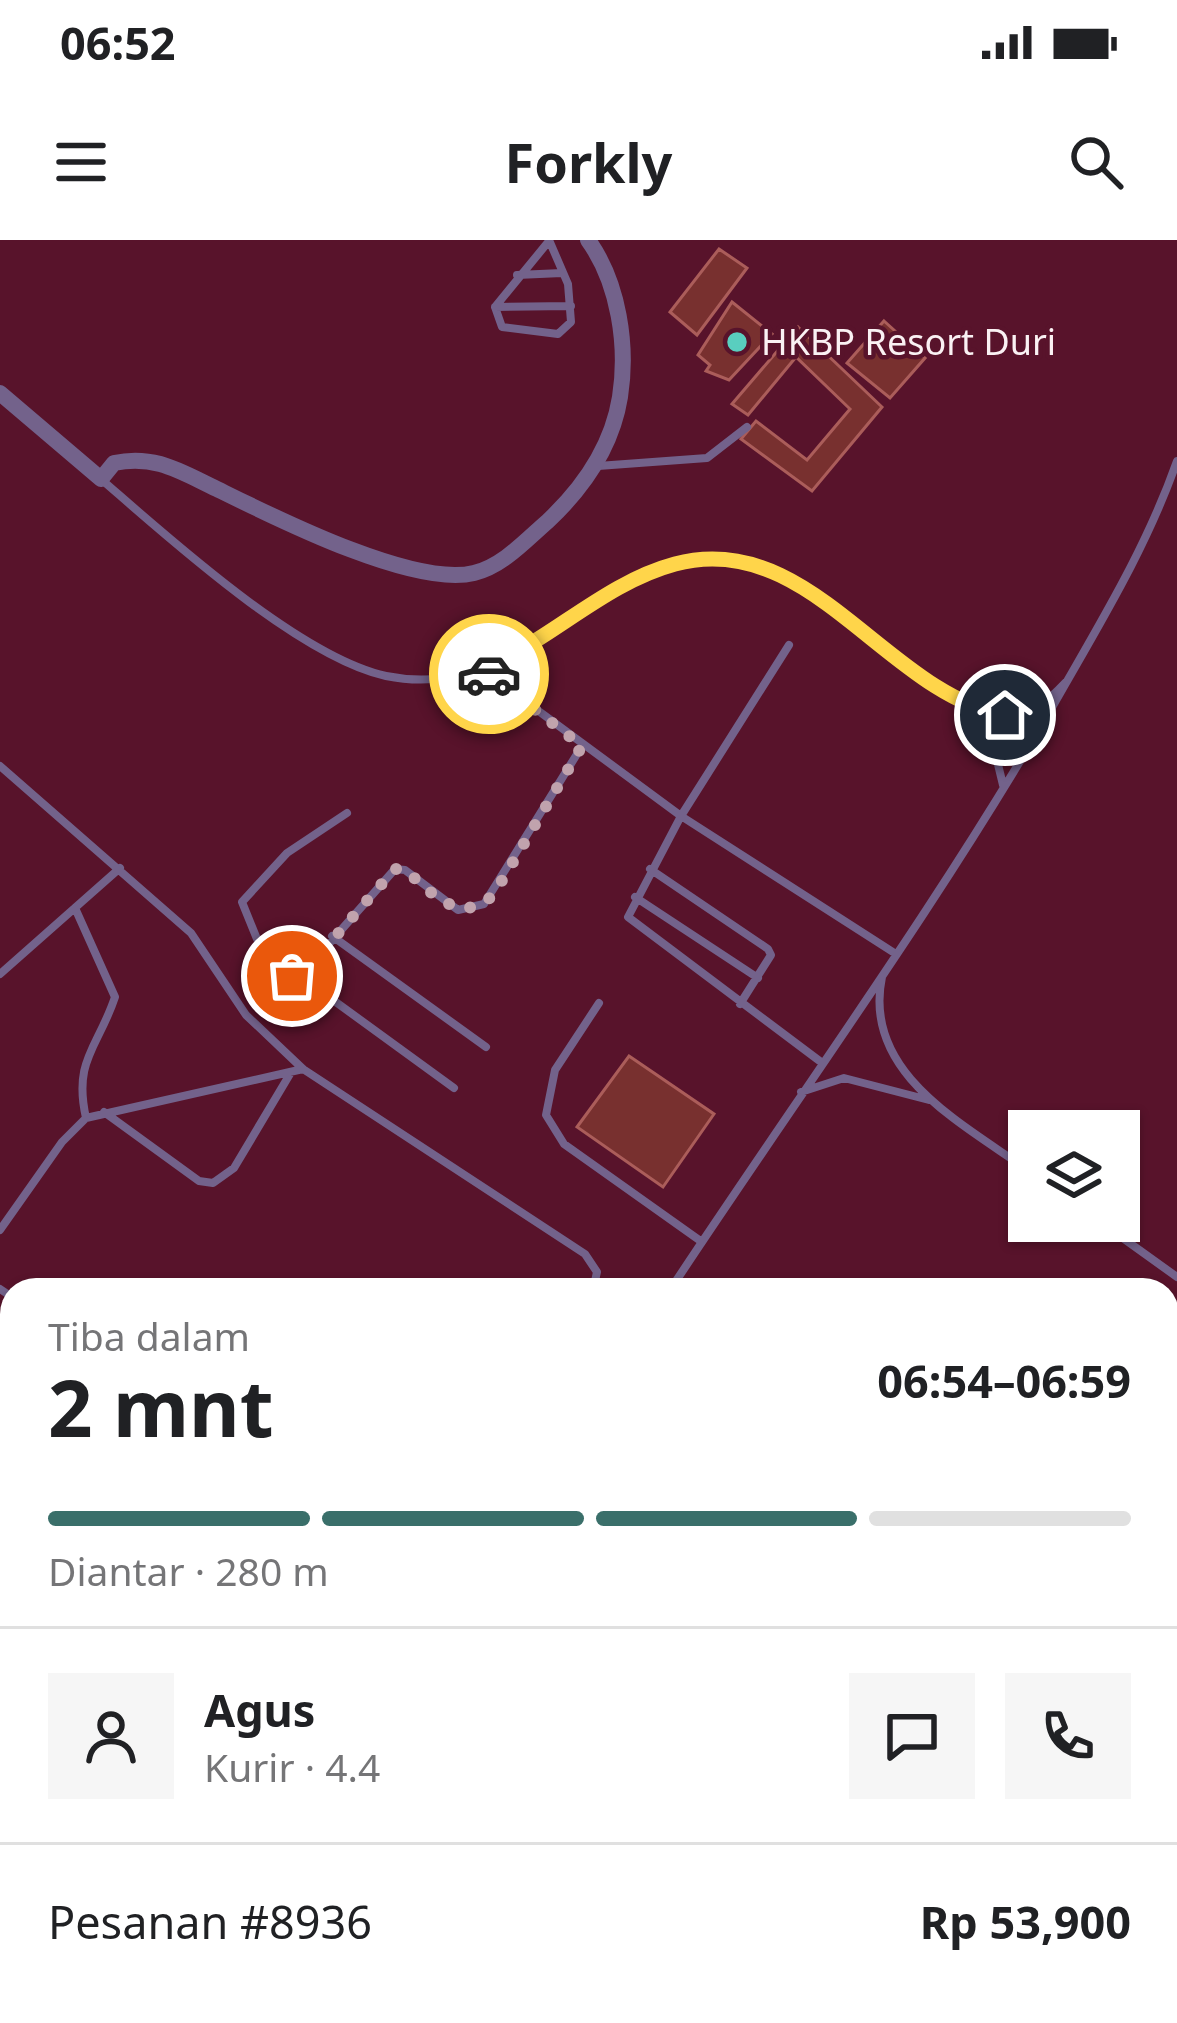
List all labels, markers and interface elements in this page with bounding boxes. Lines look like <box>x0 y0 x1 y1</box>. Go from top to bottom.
text: 06:52 <box>60 12 176 73</box>
text: Forkly <box>505 125 672 199</box>
icon: menu <box>48 129 114 195</box>
icon: search <box>1063 129 1129 195</box>
place label: HKBP Resort Duri <box>761 317 1056 366</box>
marker: HKBP Resort Duri <box>724 329 750 355</box>
courier <box>429 614 549 734</box>
icon: car <box>456 641 522 707</box>
pin <box>954 664 1056 766</box>
icon: home <box>972 682 1038 748</box>
pin <box>241 925 343 1027</box>
icon: bag <box>259 943 325 1009</box>
map controls <box>1008 1110 1140 1242</box>
button: layers <box>1008 1110 1140 1242</box>
text: Tiba dalam <box>48 1309 250 1362</box>
text: 06:54–06:59 <box>877 1350 1131 1411</box>
text: 2 mnt <box>48 1354 274 1460</box>
text: Diantar · 280 m <box>48 1544 329 1597</box>
button: person <box>48 1673 174 1799</box>
button: chat <box>849 1673 975 1799</box>
button: phone <box>1005 1673 1131 1799</box>
text: Agus <box>204 1679 315 1740</box>
text: Kurir · 4.4 <box>204 1740 380 1793</box>
text: Pesanan #8936 <box>48 1891 372 1952</box>
text: Rp 53,900 <box>920 1891 1131 1952</box>

